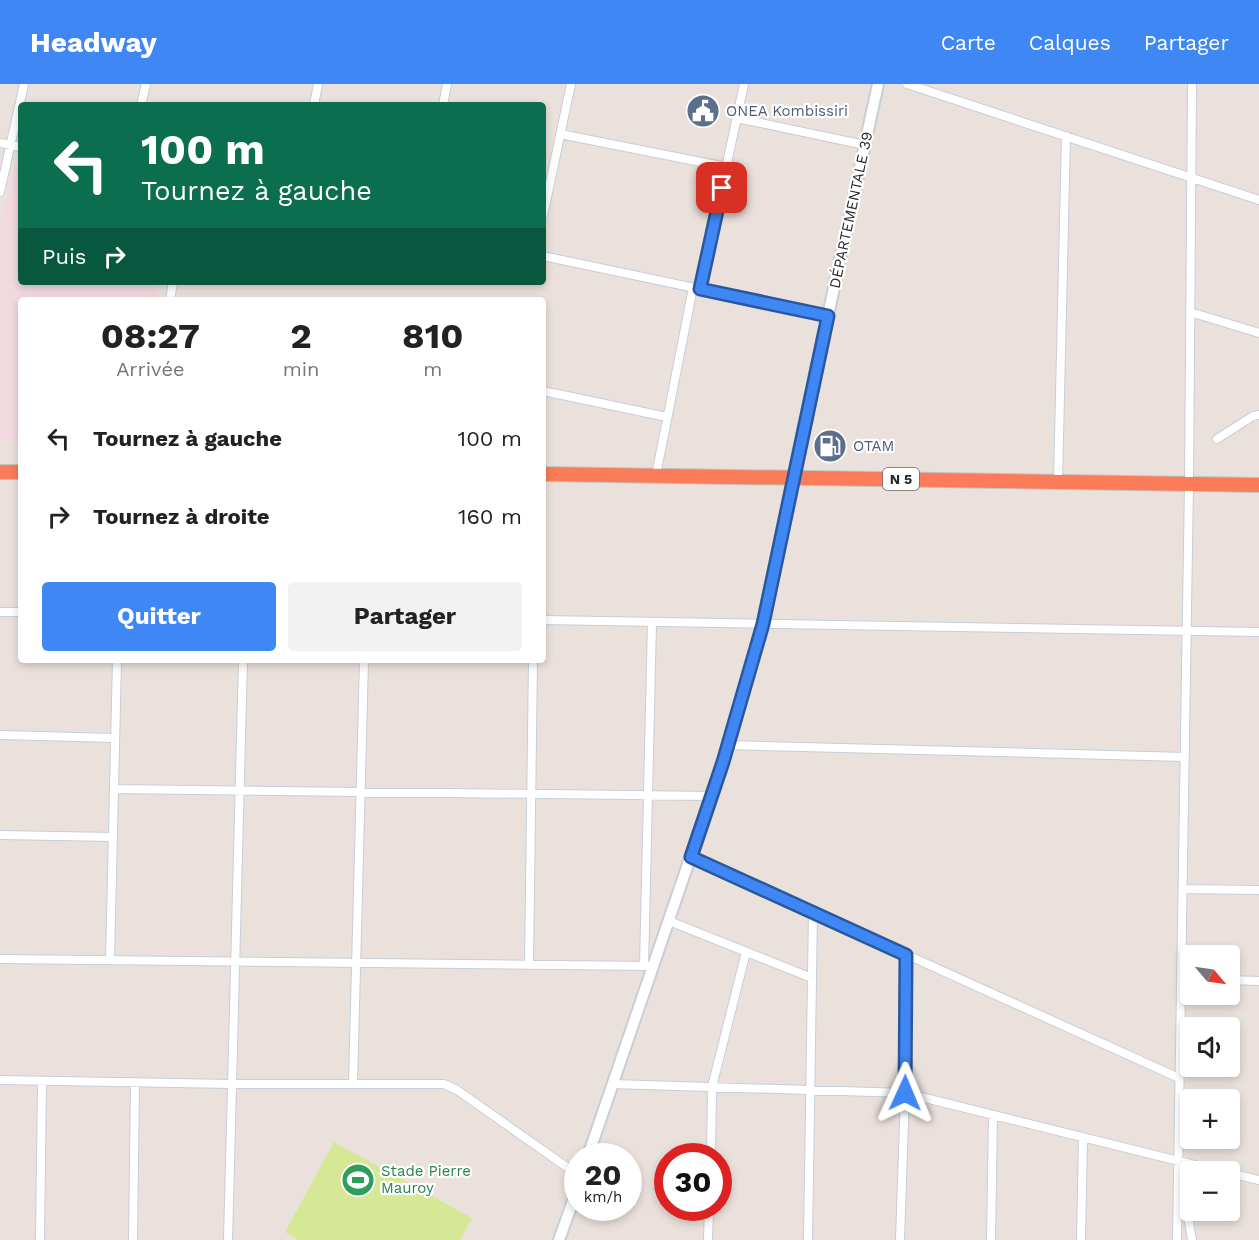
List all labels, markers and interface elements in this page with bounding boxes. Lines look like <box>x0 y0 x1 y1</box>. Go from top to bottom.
text: Headway <box>30 26 157 59</box>
text: Carte <box>941 30 996 55</box>
text: Calques <box>1029 30 1111 55</box>
text: Partager <box>1144 30 1229 55</box>
public building icon: ONEA Kombissiri <box>685 93 721 129</box>
place label: ONEA Kombissiri <box>726 102 848 120</box>
text: 100 m <box>141 125 265 174</box>
icon: left <box>42 126 120 204</box>
street label: DÉPARTEMENTALE 39 <box>826 130 876 290</box>
pin <box>696 162 747 213</box>
icon: arrive <box>705 171 738 204</box>
text: Tournez à gauche <box>141 175 372 207</box>
icon: right <box>98 240 131 273</box>
text: Puis <box>42 244 86 269</box>
text: 08:27 <box>101 315 200 357</box>
text: 2 <box>290 315 312 357</box>
text: 810 <box>402 315 463 357</box>
text: Arrivée <box>116 357 184 381</box>
text: min <box>283 357 319 381</box>
text: m <box>423 357 442 381</box>
icon: left <box>42 422 75 455</box>
text: Tournez à gauche <box>93 426 282 451</box>
text: 100 m <box>458 426 522 451</box>
fuel station icon: OTAM <box>812 428 848 464</box>
place label: OTAM <box>853 437 894 455</box>
road number: N 5 <box>883 468 919 490</box>
icon: right <box>42 500 75 533</box>
text: Tournez à droite <box>93 504 270 529</box>
text: 160 m <box>458 504 522 529</box>
button: Quitter <box>42 582 276 651</box>
button: Partager <box>288 582 522 651</box>
north arrow <box>1180 945 1240 1005</box>
map controls <box>1180 945 1240 1221</box>
button: sound <box>1180 1017 1240 1077</box>
position arrow <box>873 1061 937 1125</box>
button: + <box>1180 1089 1240 1149</box>
speed limit sign: 30 <box>654 1143 732 1221</box>
text: 20 <box>584 1157 622 1192</box>
button: − <box>1180 1161 1240 1221</box>
sports icon: Stade Pierre Mauroy <box>340 1162 376 1198</box>
place label: Stade Pierre Mauroy <box>381 1162 471 1197</box>
text: km/h <box>584 1188 622 1206</box>

